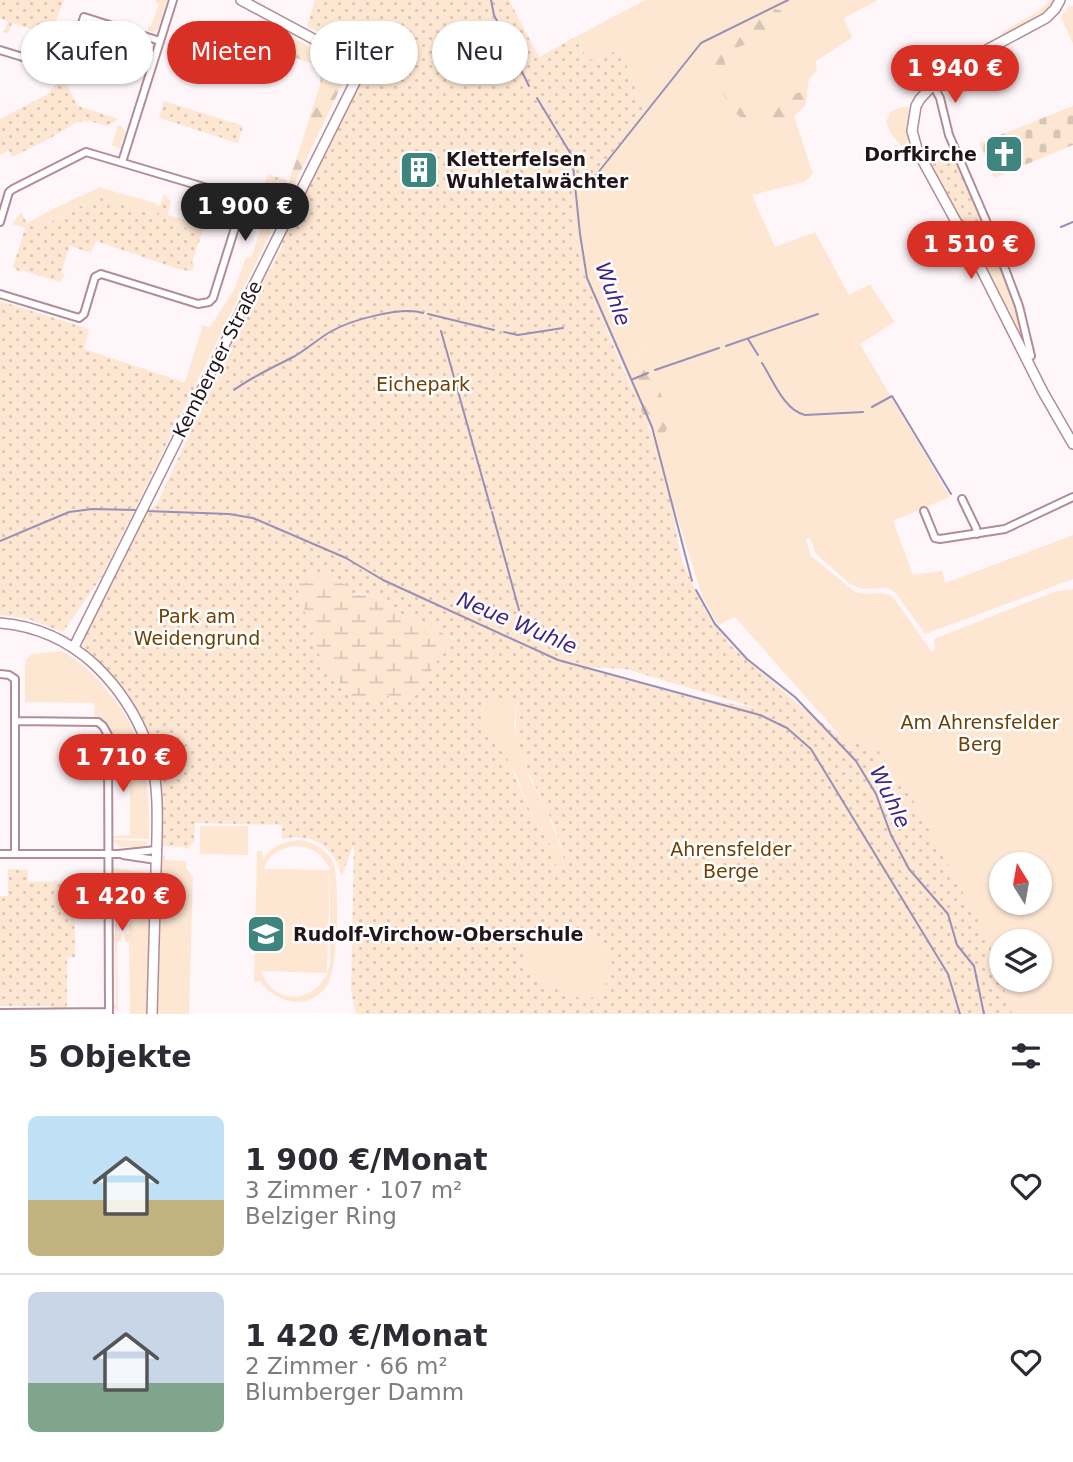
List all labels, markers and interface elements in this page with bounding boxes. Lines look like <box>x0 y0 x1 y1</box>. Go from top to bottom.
chip: Kaufen <box>21 21 153 84</box>
chip: Mieten <box>167 21 296 84</box>
chip: Filter <box>310 21 418 84</box>
chip: Neu <box>432 21 528 84</box>
pin: 1 940 € <box>890 46 1020 105</box>
text: 1 940 € <box>907 55 1003 81</box>
church icon: Dorfkirche <box>983 133 1025 175</box>
place label: Dorfkirche <box>864 143 977 165</box>
place label: Kletterfelsen Wuhletalwächter <box>446 148 629 192</box>
building icon: Kletterfelsen Wuhletalwächter <box>398 149 440 191</box>
pin: 1 900 € <box>180 184 310 243</box>
text: 1 900 € <box>197 193 293 219</box>
pin: 1 510 € <box>906 222 1036 281</box>
text: 1 510 € <box>923 231 1019 257</box>
water label: Wuhle <box>590 259 636 329</box>
street label: Kemberger Straße <box>168 277 266 441</box>
park label: Eichepark <box>376 373 470 395</box>
water label: Neue Wuhle <box>454 587 580 659</box>
park label: Park am Weidengrund <box>134 605 260 649</box>
park label: Am Ahrensfelder Berg <box>901 711 1060 755</box>
pin: 1 710 € <box>58 734 188 794</box>
text: 1 710 € <box>75 744 171 770</box>
water label: Wuhle <box>865 762 915 832</box>
park label: Ahrensfelder Berge <box>670 838 792 882</box>
north arrow <box>989 852 1052 915</box>
map controls <box>989 852 1052 992</box>
pin: 1 420 € <box>57 874 187 933</box>
text: 1 420 € <box>74 883 170 909</box>
school or university icon: Rudolf-Virchow-Oberschule <box>245 913 287 955</box>
place label: Rudolf-Virchow-Oberschule <box>293 923 583 945</box>
button: layers <box>989 929 1052 992</box>
icon: filters <box>1007 1037 1045 1075</box>
text: 5 Objekte <box>28 1039 192 1074</box>
text: 1 900 €/Monat <box>245 1142 488 1177</box>
icon: home <box>84 1144 168 1228</box>
icon: heart <box>1007 1167 1045 1205</box>
text: 3 Zimmer · 107 m² <box>245 1177 462 1203</box>
text: Belziger Ring <box>245 1203 397 1229</box>
text: 1 420 €/Monat <box>245 1318 488 1353</box>
icon: home <box>84 1320 168 1404</box>
icon: heart <box>1007 1343 1045 1381</box>
text: 2 Zimmer · 66 m² <box>245 1353 448 1379</box>
text: Blumberger Damm <box>245 1379 464 1405</box>

